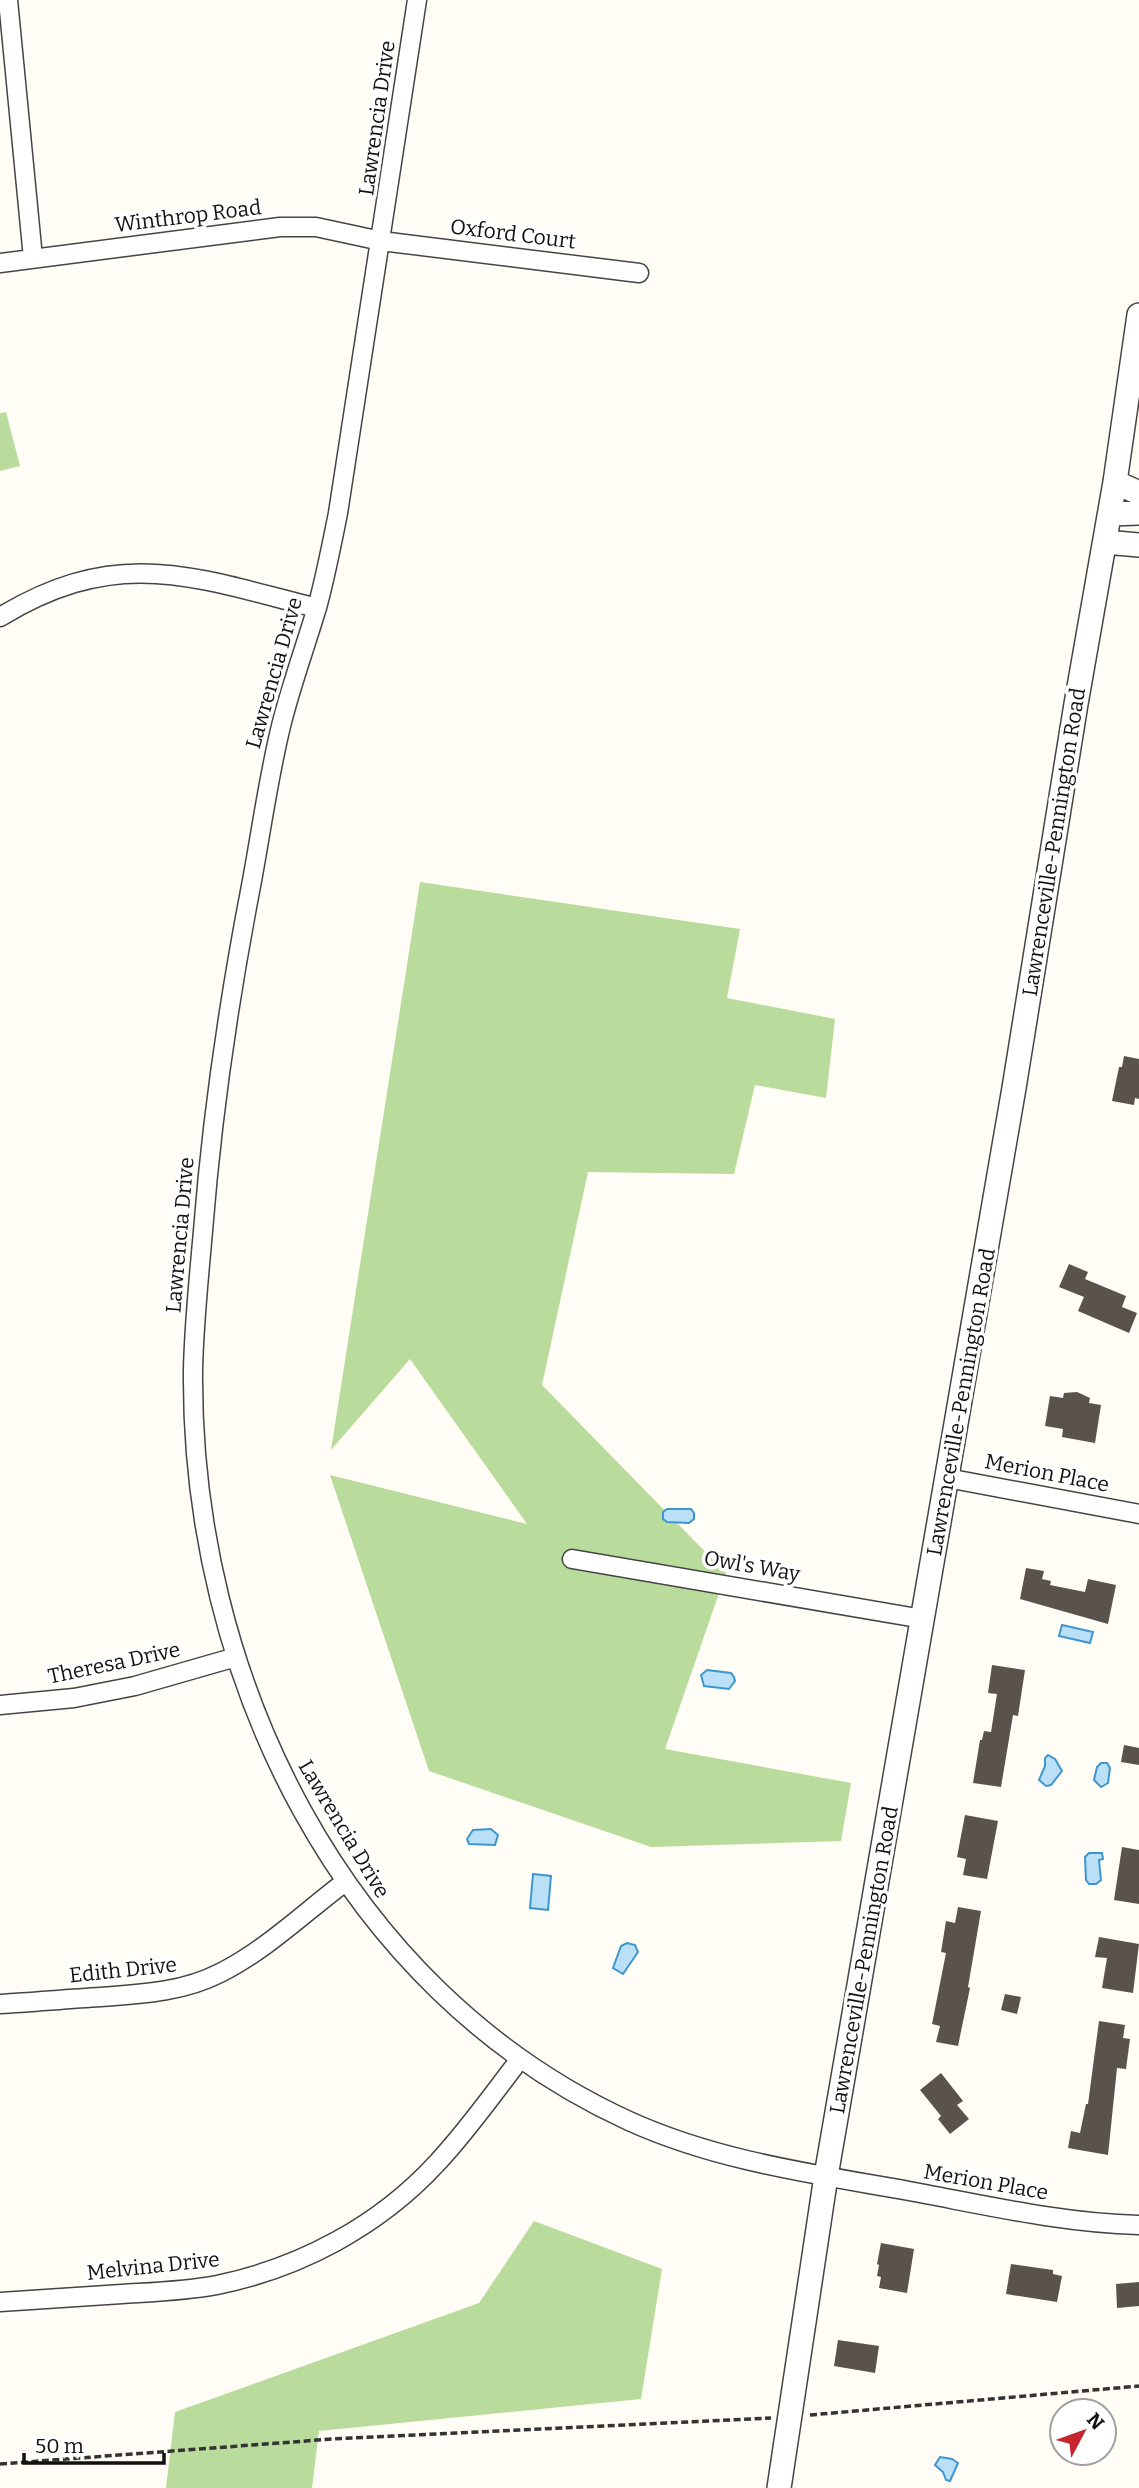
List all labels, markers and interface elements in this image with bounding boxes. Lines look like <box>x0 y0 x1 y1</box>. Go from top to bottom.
street label: Lawrencia Drive <box>353 39 401 197</box>
street label: Winthrop Road <box>113 194 263 238</box>
street label: Oxford Court <box>449 213 578 255</box>
street label: Lawrencia Drive <box>240 594 308 752</box>
street label: Lawrenceville-Pennington Road <box>1017 686 1091 998</box>
street label: Lawrencia Drive <box>160 1156 200 1314</box>
street label: Lawrenceville-Pennington Road <box>921 1246 1001 1558</box>
street label: Merion Place <box>983 1448 1111 1498</box>
street label: Owl's Way <box>702 1545 803 1587</box>
street label: Theresa Drive <box>46 1636 182 1690</box>
street label: Lawrencia Drive <box>293 1755 395 1903</box>
street label: Lawrenceville-Pennington Road <box>824 1804 904 2116</box>
street label: Edith Drive <box>68 1951 178 1989</box>
street label: Merion Place <box>922 2158 1050 2206</box>
street label: Melvina Drive <box>85 2246 221 2286</box>
north arrow <box>1048 2397 1118 2467</box>
text: N <box>1082 2408 1109 2435</box>
scale bar <box>24 2422 164 2466</box>
text: 50 m <box>35 2433 84 2459</box>

